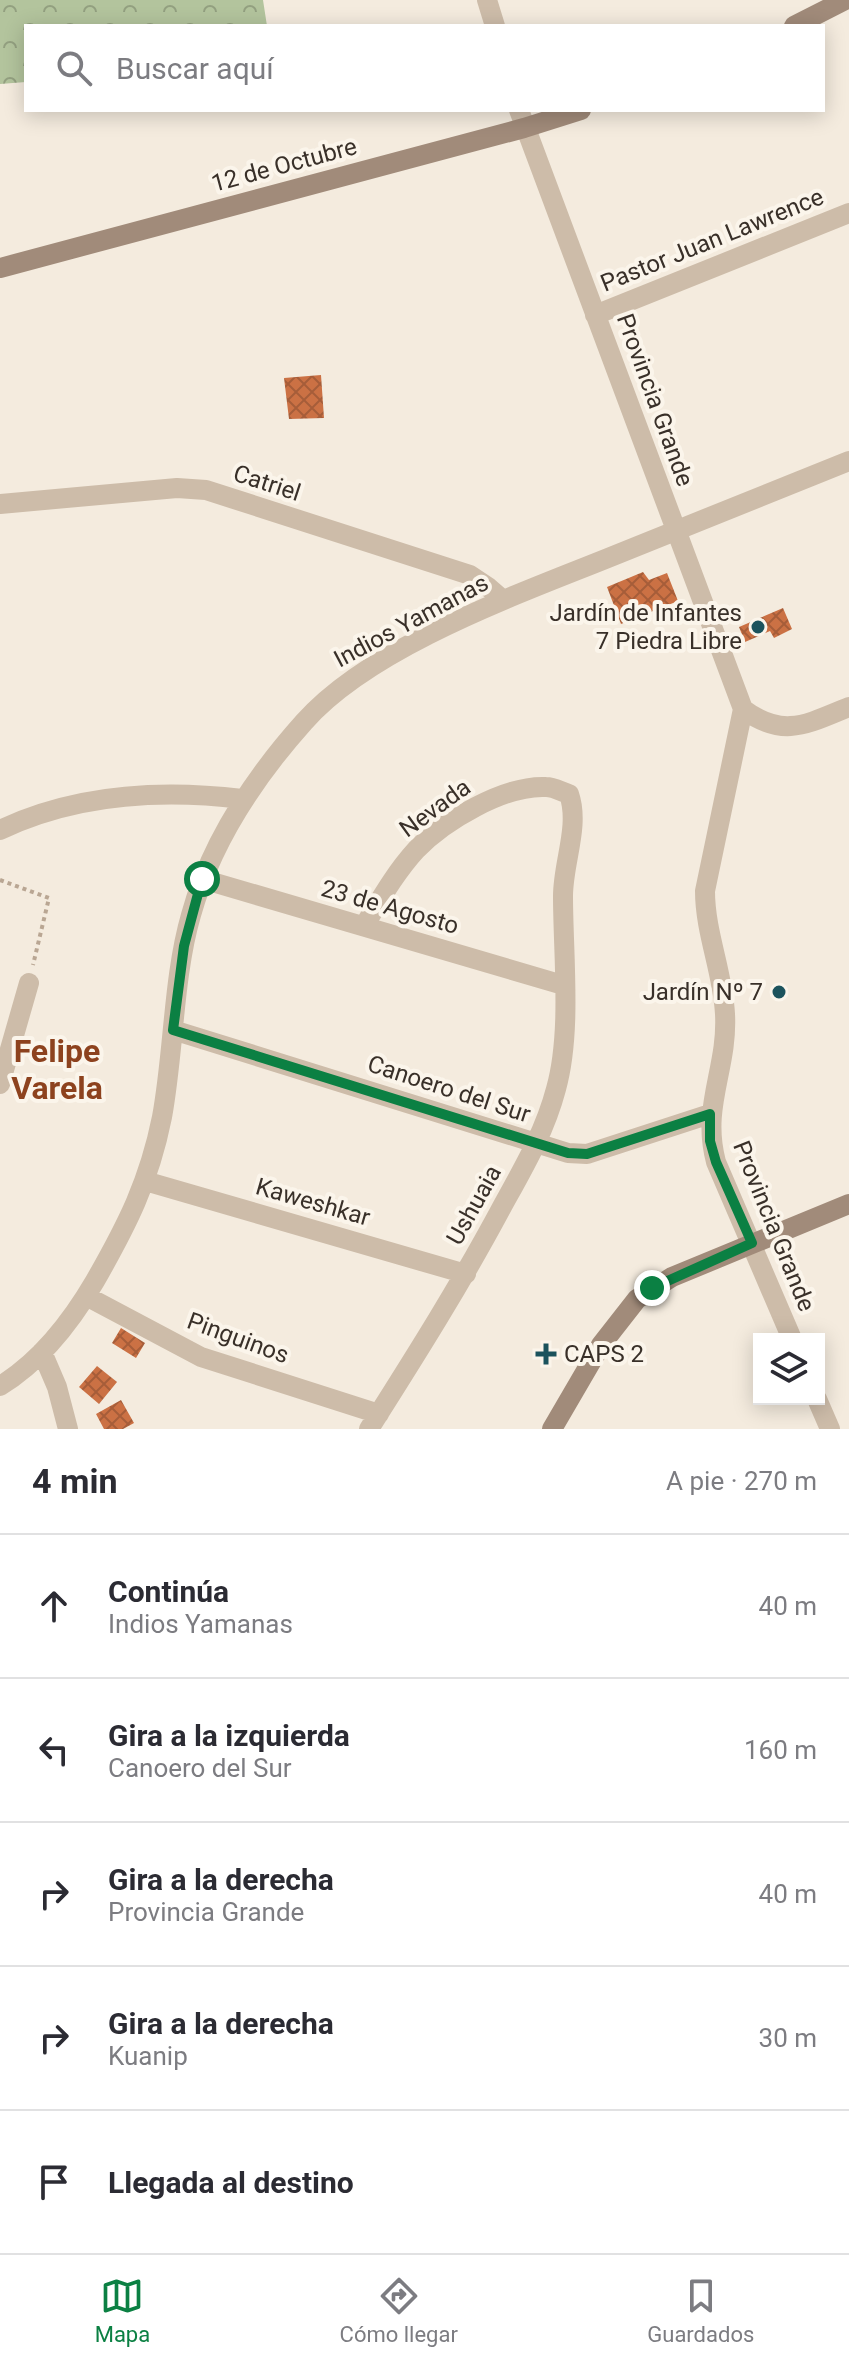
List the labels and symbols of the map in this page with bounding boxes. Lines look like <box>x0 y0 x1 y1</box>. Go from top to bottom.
street label: 12 de Octubre <box>208 132 360 198</box>
street label: Pastor Juan Lawrence <box>597 182 827 298</box>
street label: Provincia Grande <box>611 310 699 490</box>
street label: Catriel <box>230 459 304 507</box>
street label: Indios Yamanas <box>329 569 493 673</box>
place label: Jardín de Infantes 7 Piedra Libre <box>549 599 742 655</box>
marker: Jardín de Infantes 7 Piedra Libre <box>749 618 767 636</box>
street label: Nevada <box>394 773 476 843</box>
route start <box>184 861 220 897</box>
street label: 23 de Agosto <box>318 874 462 940</box>
place label: Jardín Nº 7 <box>643 978 763 1006</box>
marker: Jardín Nº 7 <box>770 983 788 1001</box>
district label: Felipe Varela <box>11 1032 103 1107</box>
street label: Canoero del Sur <box>364 1049 534 1129</box>
street label: Provincia Grande <box>727 1137 821 1315</box>
street label: Ushuaia <box>441 1160 507 1250</box>
street label: Kaweshkar <box>253 1172 373 1232</box>
route end <box>634 1270 670 1306</box>
street label: Pinguinos <box>183 1307 293 1369</box>
place label: CAPS 2 <box>564 1340 644 1368</box>
marker: CAPS 2 <box>535 1343 557 1365</box>

